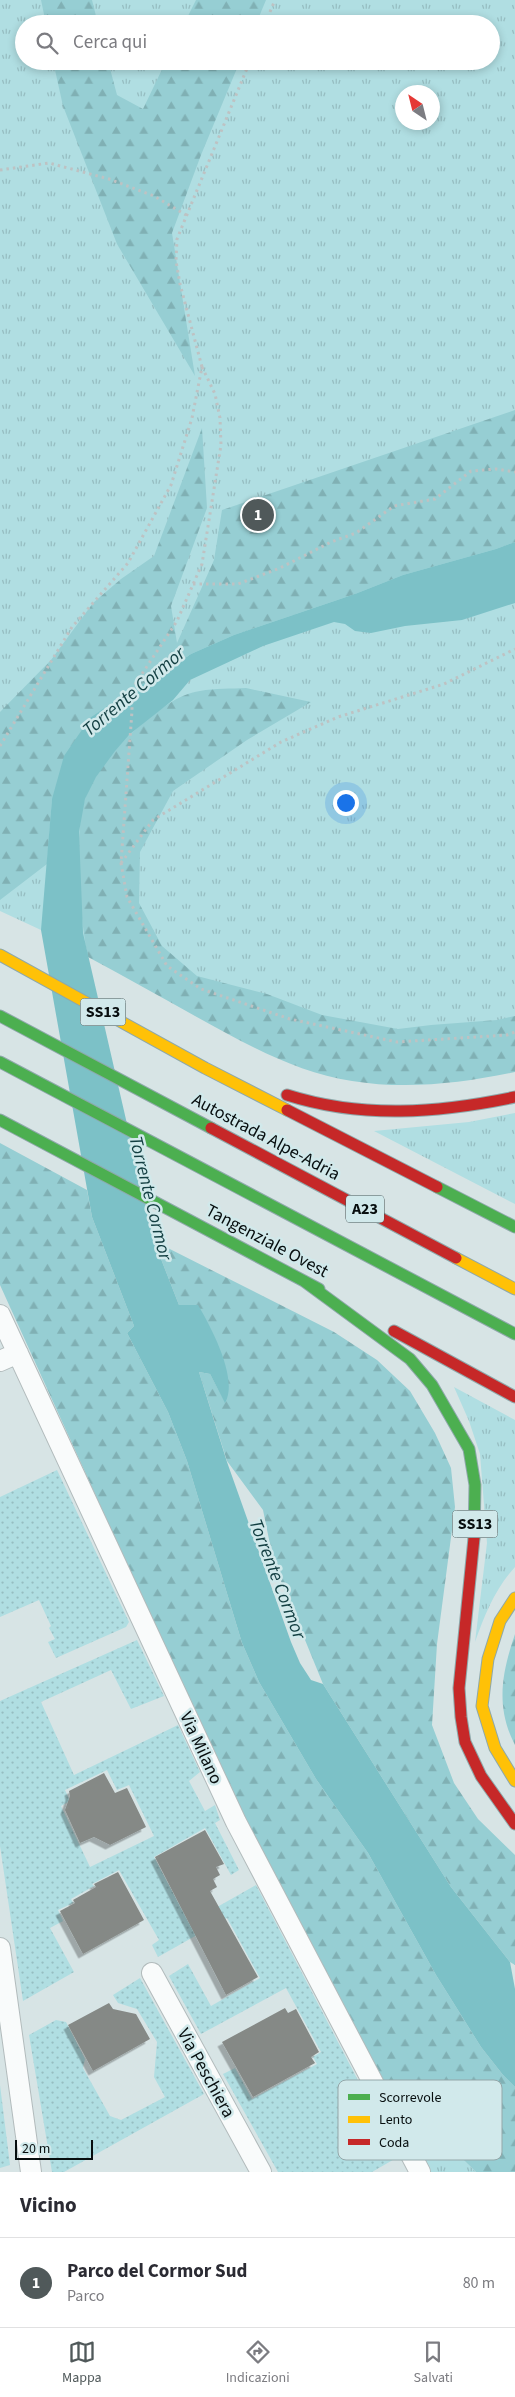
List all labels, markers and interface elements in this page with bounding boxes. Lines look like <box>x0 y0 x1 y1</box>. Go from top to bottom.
search box <box>15 15 500 70</box>
icon: search <box>33 29 61 57</box>
text: Cerca qui <box>73 29 147 56</box>
north arrow <box>395 85 440 130</box>
pin: 1 <box>242 496 274 534</box>
water label: Torrente Cormor <box>77 640 192 743</box>
your location <box>333 790 359 816</box>
road number: SS13 <box>80 999 126 1026</box>
street label: Autostrada Alpe-Adria <box>188 1087 344 1187</box>
water label: Torrente Cormor <box>122 1133 179 1264</box>
road number: A23 <box>346 1196 384 1222</box>
street label: Tangenziale Ovest <box>201 1198 333 1284</box>
road number: SS13 <box>452 1510 498 1538</box>
water label: Torrente Cormor <box>242 1515 313 1645</box>
street label: Via Milano <box>173 1708 229 1788</box>
street label: Via Peschiera <box>171 2024 241 2122</box>
legend <box>338 2080 502 2160</box>
text: Scorrevole <box>379 2088 441 2108</box>
text: Lento <box>379 2110 412 2130</box>
text: Coda <box>379 2133 409 2153</box>
scale bar <box>15 2137 92 2160</box>
text: 20 m <box>22 2139 50 2159</box>
text: Vicino <box>20 2190 77 2220</box>
text: Parco del Cormor Sud <box>67 2258 247 2285</box>
text: 1 <box>32 2272 40 2294</box>
text: 80 m <box>463 2272 495 2294</box>
text: Parco <box>67 2285 104 2307</box>
tab: Mappa <box>62 2338 102 2388</box>
tab: Indicazioni <box>226 2338 290 2388</box>
tab: Salvati <box>414 2338 453 2388</box>

